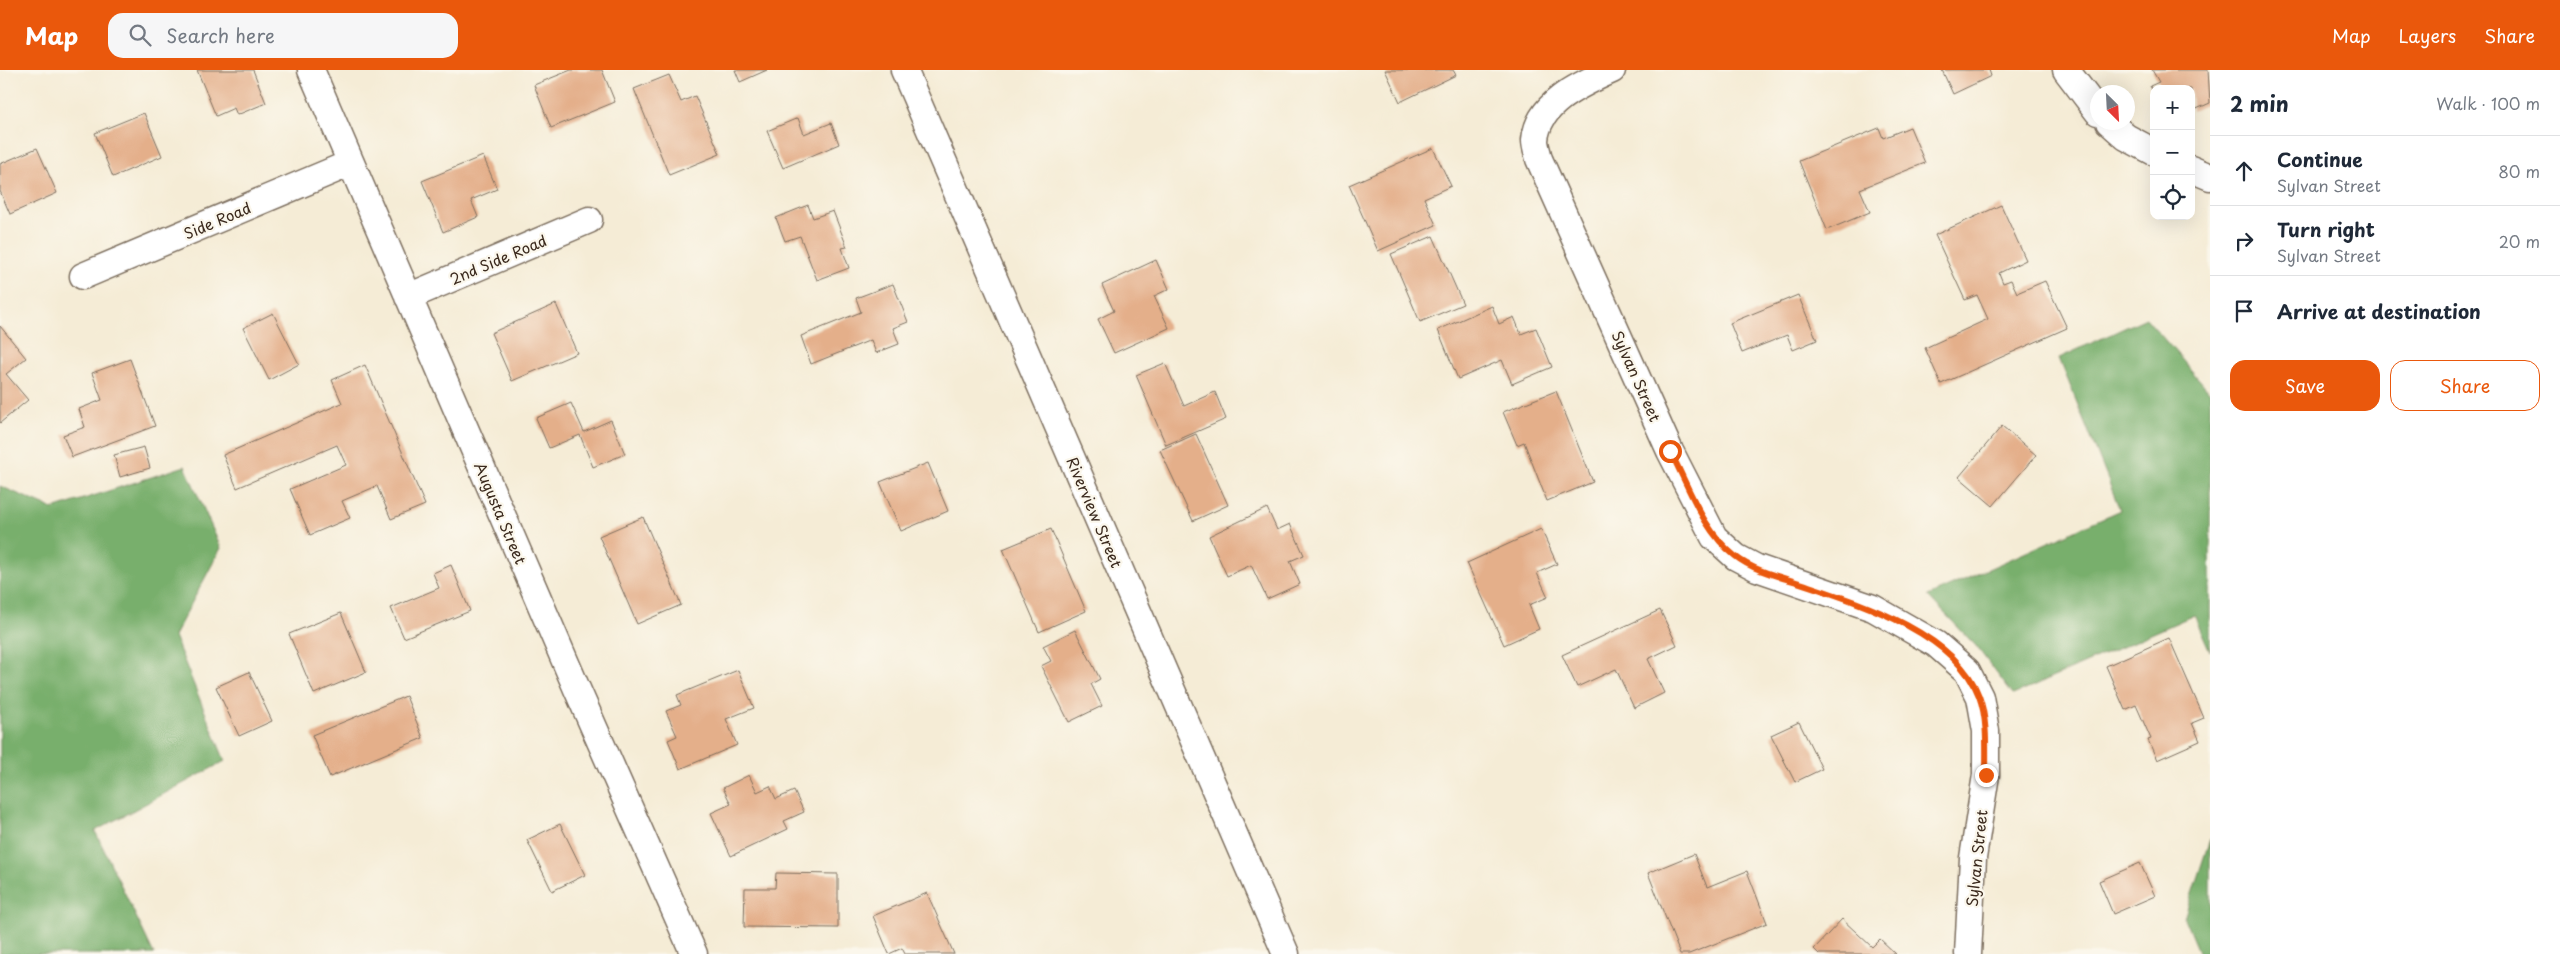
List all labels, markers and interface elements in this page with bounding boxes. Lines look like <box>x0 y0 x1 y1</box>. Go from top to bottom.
search box <box>108 13 458 58</box>
text: Map <box>25 17 78 53</box>
icon: search <box>126 21 154 49</box>
text: Search here <box>166 21 275 49</box>
text: Map <box>2332 22 2371 49</box>
text: Layers <box>2399 22 2456 49</box>
text: Share <box>2484 22 2535 49</box>
north arrow <box>2090 85 2135 130</box>
map controls <box>2150 85 2195 220</box>
button: + <box>2150 85 2195 130</box>
text: 2 min <box>2230 87 2289 119</box>
text: Walk · 100 m <box>2436 91 2540 115</box>
button: − <box>2150 130 2195 175</box>
text: Continue <box>2277 145 2363 173</box>
icon: ahead <box>2230 157 2258 185</box>
text: 80 m <box>2498 159 2540 183</box>
text: Sylvan Street <box>2277 173 2381 197</box>
button: locate <box>2150 175 2195 220</box>
street label: Side Road <box>180 196 254 244</box>
text: Turn right <box>2277 215 2375 243</box>
icon: right <box>2230 227 2258 255</box>
street label: 2nd Side Road <box>446 228 550 290</box>
text: 20 m <box>2499 229 2540 253</box>
text: Sylvan Street <box>2277 243 2381 267</box>
icon: arrive <box>2230 297 2258 325</box>
text: Arrive at destination <box>2277 297 2481 325</box>
street label: Sylvan Street <box>1607 327 1667 425</box>
button: Save <box>2230 360 2380 411</box>
button: Share <box>2390 360 2540 411</box>
route start <box>1659 440 1682 463</box>
street label: Riverview Street <box>1061 453 1129 571</box>
street label: Augusta Street <box>469 458 533 568</box>
route end <box>1975 764 1998 787</box>
street label: Sylvan Street <box>1959 808 1993 908</box>

